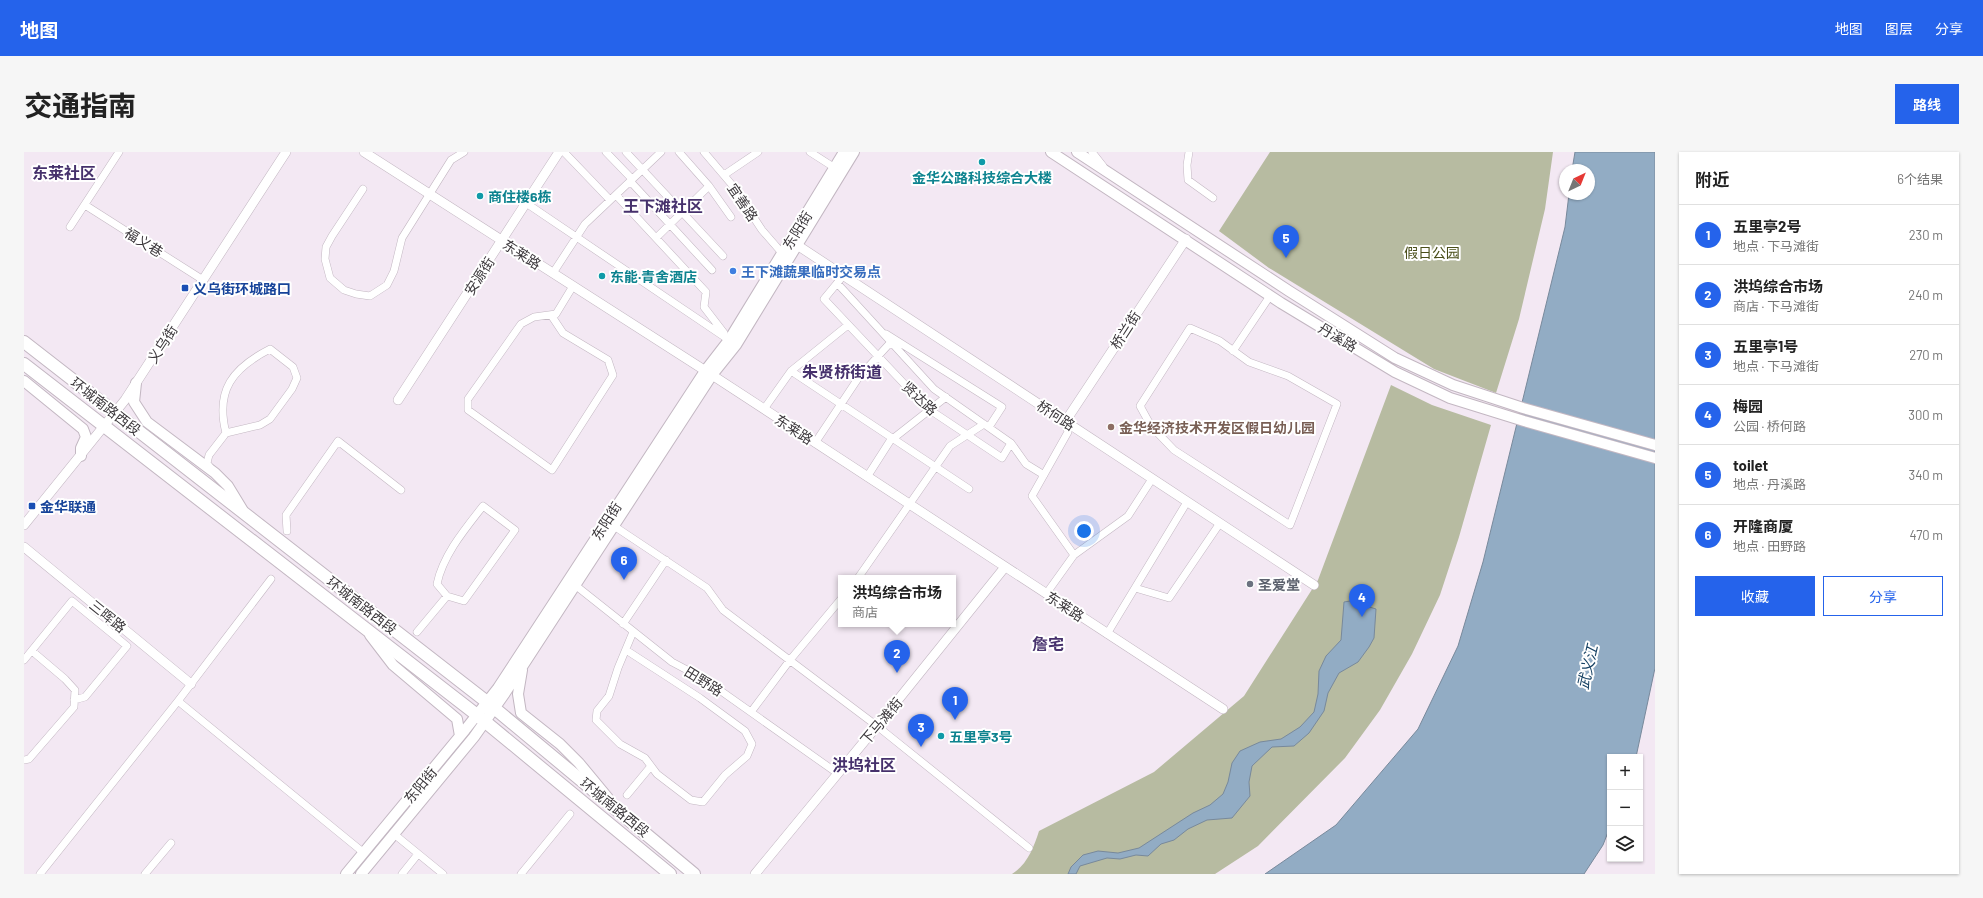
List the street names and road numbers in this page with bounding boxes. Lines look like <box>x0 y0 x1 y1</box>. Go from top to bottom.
street label: 宜善路 <box>724 180 762 224</box>
street label: 东阳街 <box>779 208 815 252</box>
street label: 福义巷 <box>122 224 166 260</box>
street label: 东莱路 <box>500 235 544 273</box>
street label: 安源街 <box>460 254 498 298</box>
street label: 桥兰街 <box>1106 308 1144 352</box>
street label: 丹溪路 <box>1316 319 1360 355</box>
street label: 义乌街 <box>143 322 181 366</box>
street label: 环城南路西段 <box>68 373 144 439</box>
street label: 贤达路 <box>899 377 941 419</box>
street label: 桥何路 <box>1034 396 1078 434</box>
street label: 东莱路 <box>772 410 816 448</box>
street label: 东阳街 <box>587 499 625 543</box>
street label: 环城南路西段 <box>324 572 400 638</box>
street label: 东莱路 <box>1043 587 1087 625</box>
street label: 三晖路 <box>86 596 130 636</box>
street label: 田野路 <box>682 663 726 699</box>
street label: 下马滩街 <box>856 694 906 748</box>
street label: 东阳街 <box>400 763 440 807</box>
street label: 环城南路西段 <box>577 774 653 840</box>

